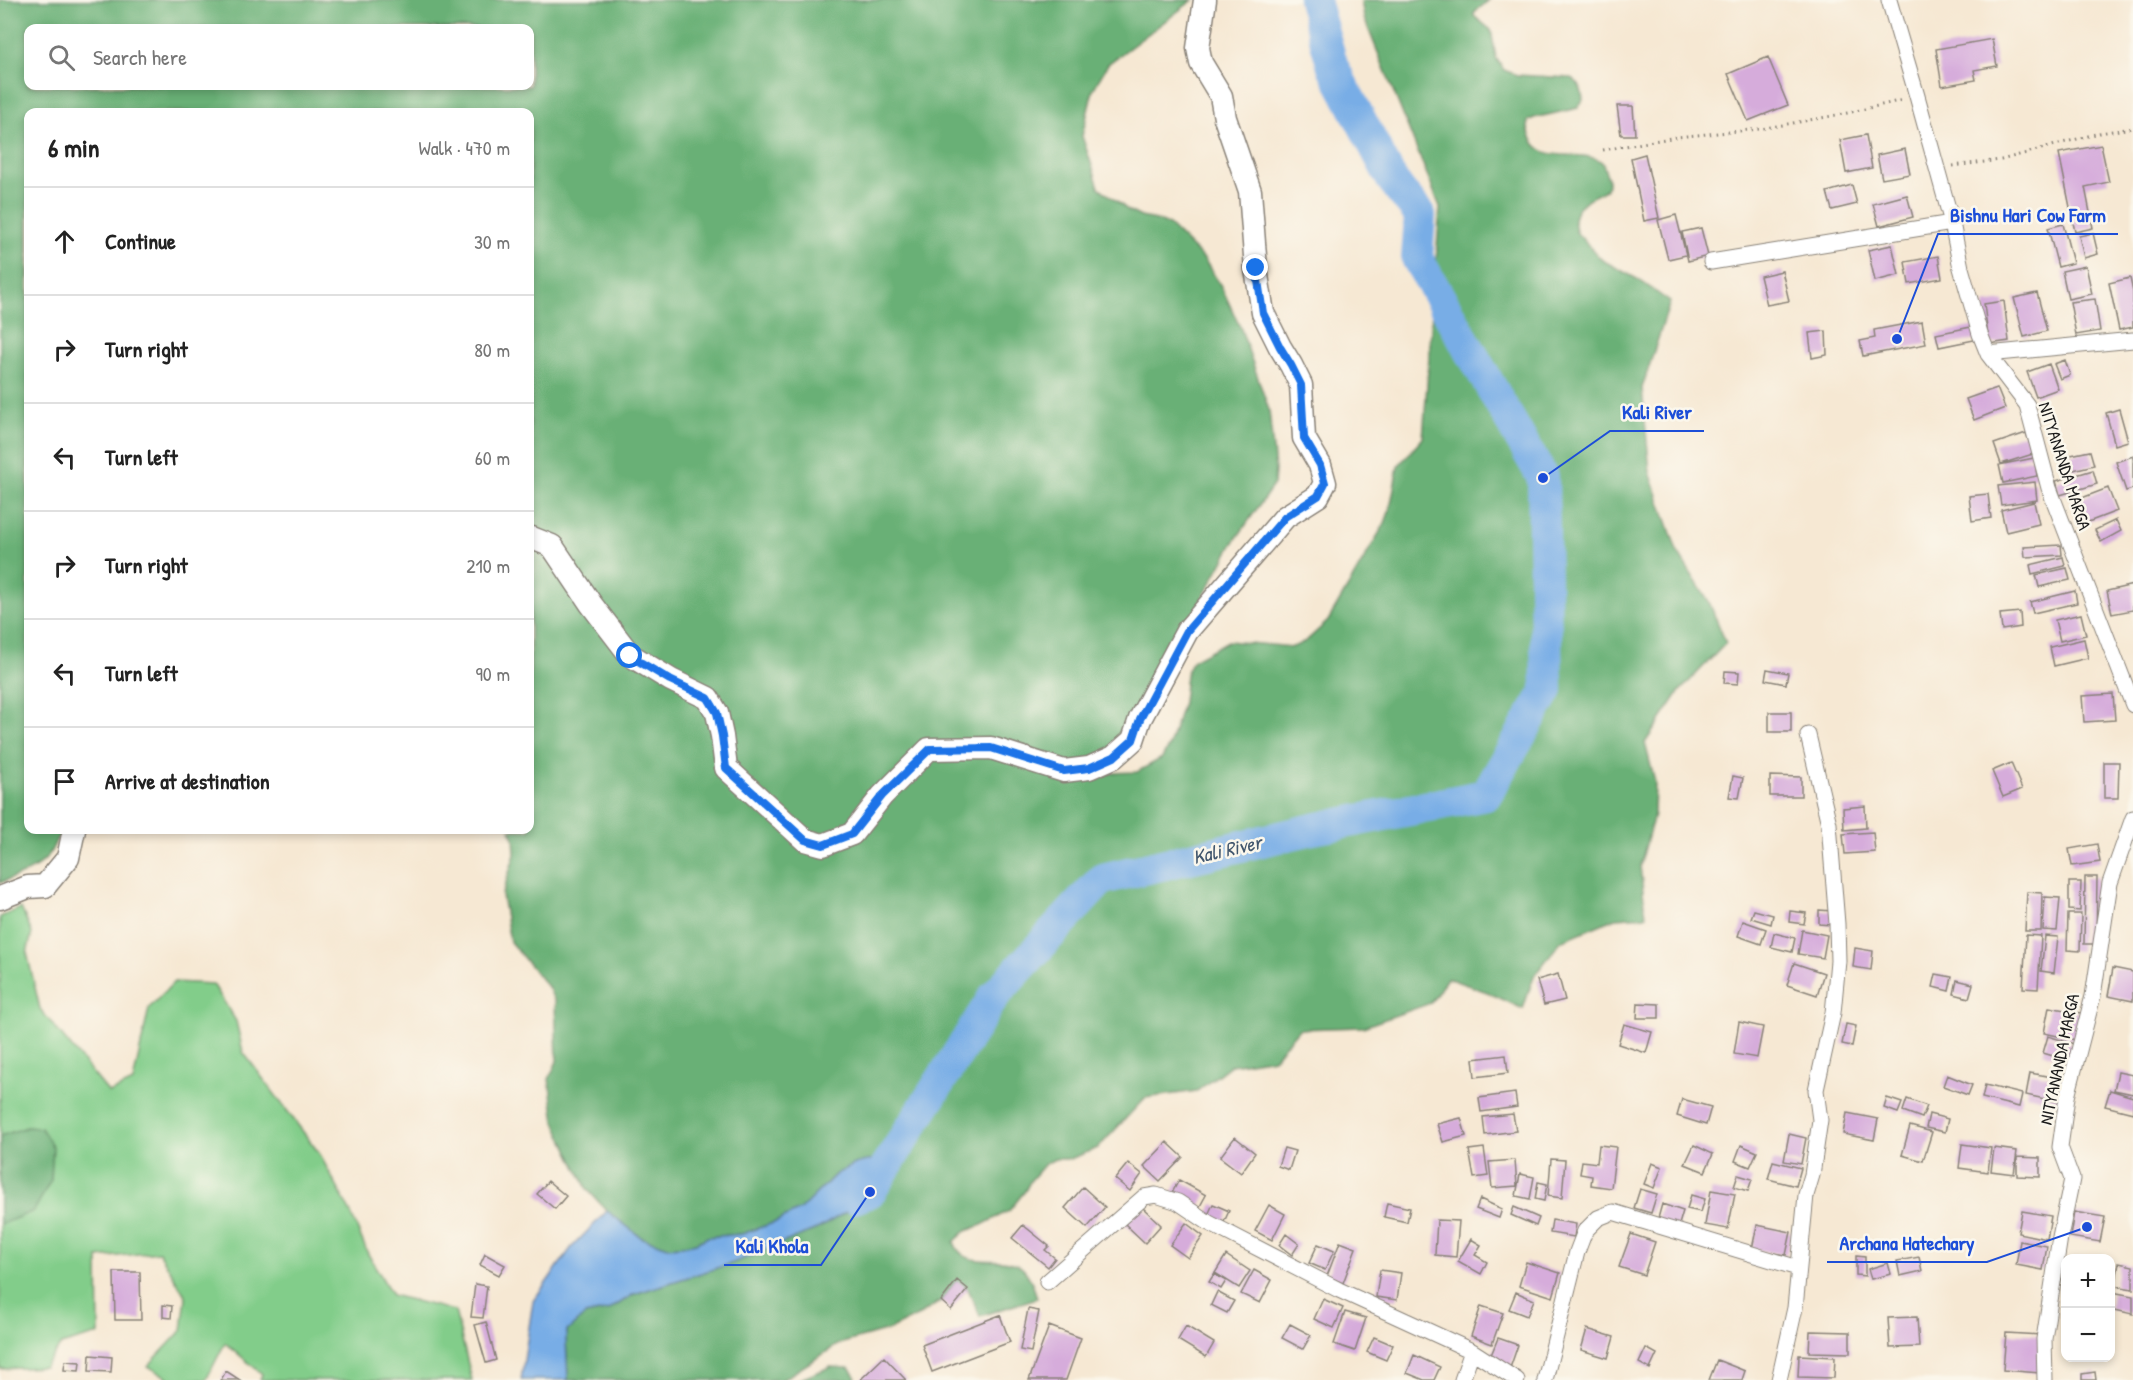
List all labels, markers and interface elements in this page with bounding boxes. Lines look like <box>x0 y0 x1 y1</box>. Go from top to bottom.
search box <box>24 24 534 90</box>
icon: search <box>45 41 78 74</box>
text: Search here <box>93 42 187 72</box>
text: 6 min <box>48 130 100 165</box>
text: Walk · 470 m <box>418 134 510 161</box>
callout: Bishnu Hari Cow Farm <box>1938 196 2118 234</box>
text: Bishnu Hari Cow Farm <box>1950 201 2106 228</box>
icon: ahead <box>48 225 81 258</box>
text: Continue <box>105 226 176 256</box>
text: 30 m <box>474 228 510 255</box>
route end <box>1242 254 1268 280</box>
icon: right <box>48 333 81 366</box>
text: Turn right <box>105 334 188 364</box>
text: 80 m <box>474 336 510 363</box>
callout: Kali River <box>1610 393 1704 431</box>
text: Kali River <box>1622 398 1692 425</box>
street label: NITYANANDA MARGA <box>2032 399 2098 534</box>
icon: left <box>48 441 81 474</box>
text: Turn left <box>105 442 178 472</box>
text: 60 m <box>475 444 510 471</box>
icon: right <box>48 549 81 582</box>
text: Turn right <box>105 550 188 580</box>
text: 210 m <box>466 552 510 579</box>
route start <box>616 642 642 668</box>
icon: left <box>48 657 81 690</box>
text: Turn left <box>105 658 178 688</box>
text: 90 m <box>476 660 510 687</box>
icon: arrive <box>48 765 81 798</box>
text: Arrive at destination <box>105 766 270 796</box>
water label: Kali River <box>1190 827 1266 870</box>
street label: NITYANANDA MARGA <box>2033 991 2085 1127</box>
callout: Archana Hatechary <box>1827 1224 1987 1262</box>
callout: Kali Khola <box>724 1227 821 1265</box>
text: Archana Hatechary <box>1839 1229 1975 1257</box>
text: Kali Khola <box>736 1232 809 1259</box>
map controls <box>2061 1254 2115 1362</box>
button: + <box>2061 1254 2115 1308</box>
button: − <box>2061 1308 2115 1362</box>

